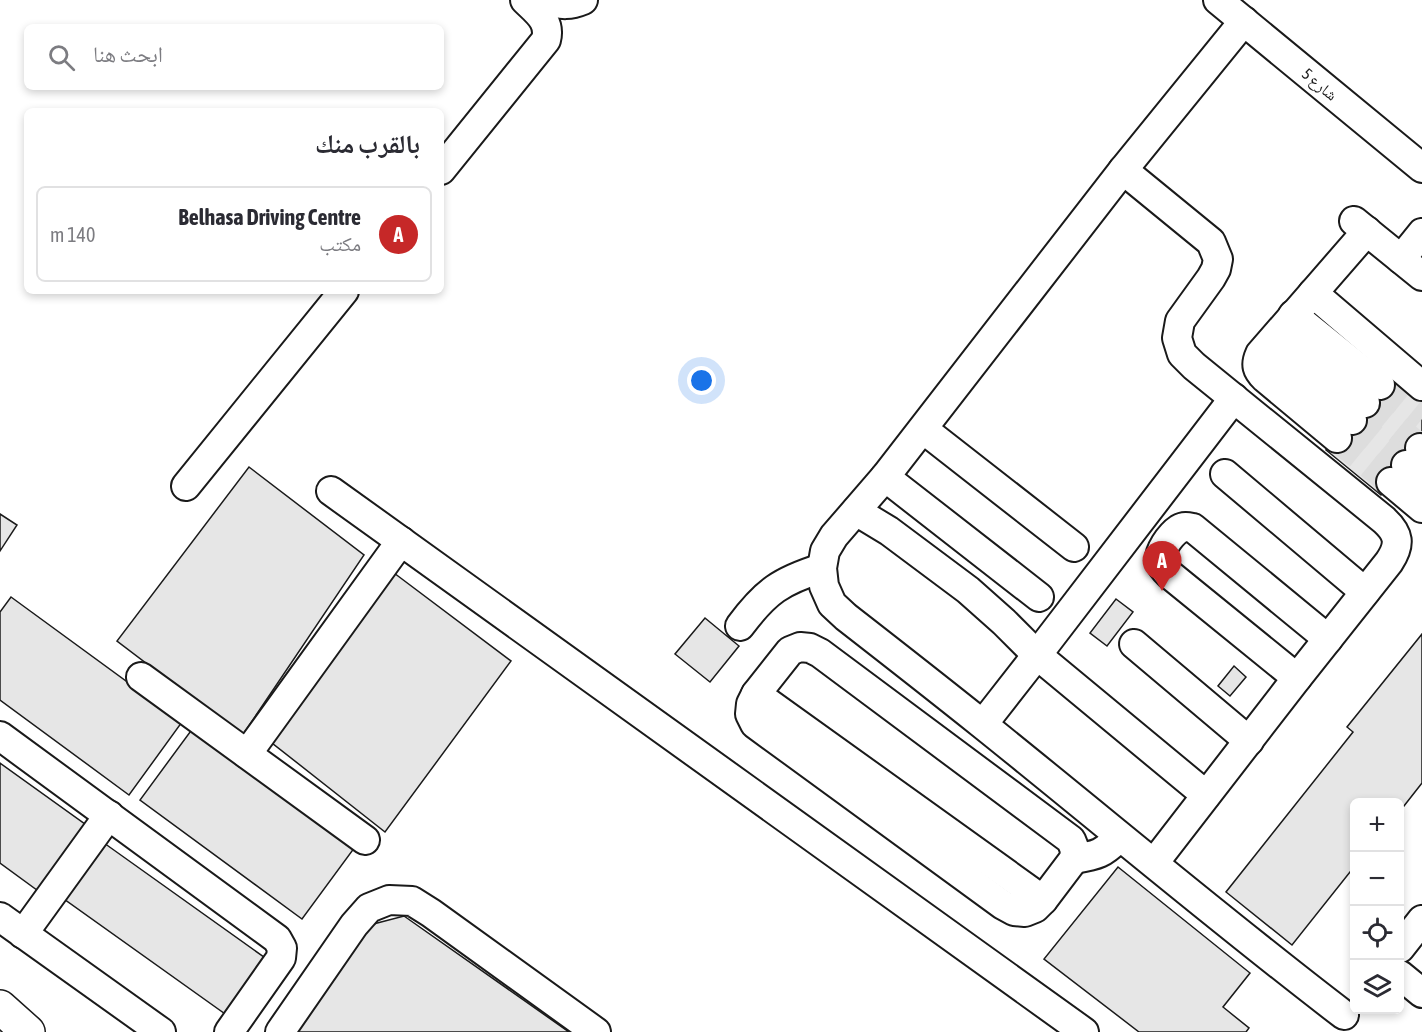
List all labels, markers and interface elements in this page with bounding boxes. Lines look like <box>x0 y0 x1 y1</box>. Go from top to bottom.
search box <box>24 24 444 90</box>
icon: search <box>45 41 78 74</box>
text: ابحث هنا <box>93 41 163 67</box>
street label: شارع 5 <box>1298 64 1341 105</box>
text: بالقرب منك <box>315 129 420 159</box>
text: Belhasa Driving Centre <box>178 204 361 230</box>
text: 140 m <box>50 223 95 246</box>
text: A <box>394 223 403 246</box>
text: مكتب <box>319 232 361 255</box>
your location <box>687 366 716 395</box>
pin: A <box>1142 542 1182 591</box>
map controls <box>1350 798 1404 1014</box>
button: + <box>1350 798 1404 852</box>
button: − <box>1350 852 1404 906</box>
button: locate <box>1350 906 1404 960</box>
button: layers <box>1350 960 1404 1014</box>

